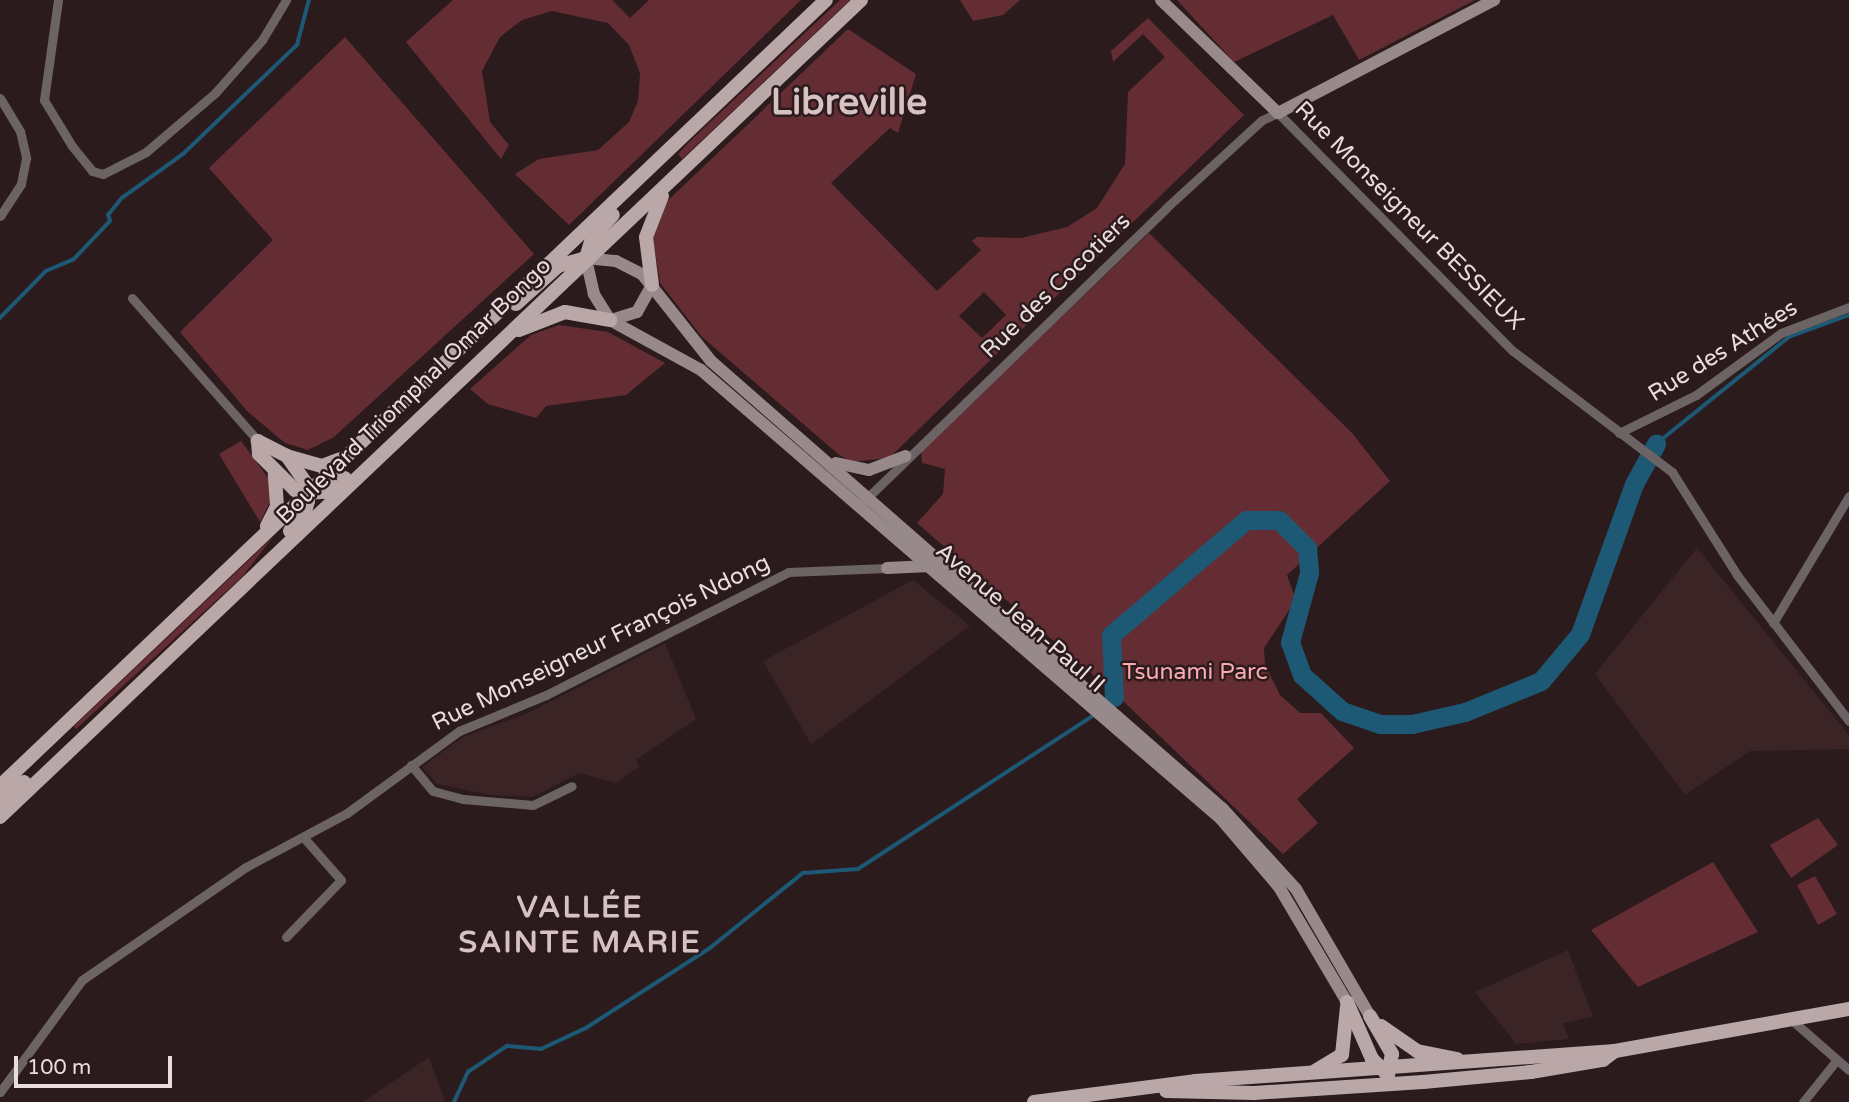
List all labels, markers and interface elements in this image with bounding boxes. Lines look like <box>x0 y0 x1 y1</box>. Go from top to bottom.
district label: Libreville <box>771 81 927 125</box>
street label: Rue Monseigneur BESSIEUX <box>1289 96 1529 336</box>
street label: Rue des Cocotiers <box>976 208 1136 364</box>
street label: Boulevard Triomphal Omar Bongo <box>271 252 557 530</box>
street label: Rue des Athées <box>1643 294 1803 408</box>
street label: Avenue Jean-Paul II <box>930 537 1110 699</box>
street label: Rue Monseigneur François Ndong <box>428 549 774 737</box>
park label: Tsunami Parc <box>1122 658 1268 686</box>
district label: VALLÉE SAINTE MARIE <box>460 890 700 960</box>
scale bar <box>18 1042 175 1086</box>
text: 100 m <box>27 1055 91 1080</box>

